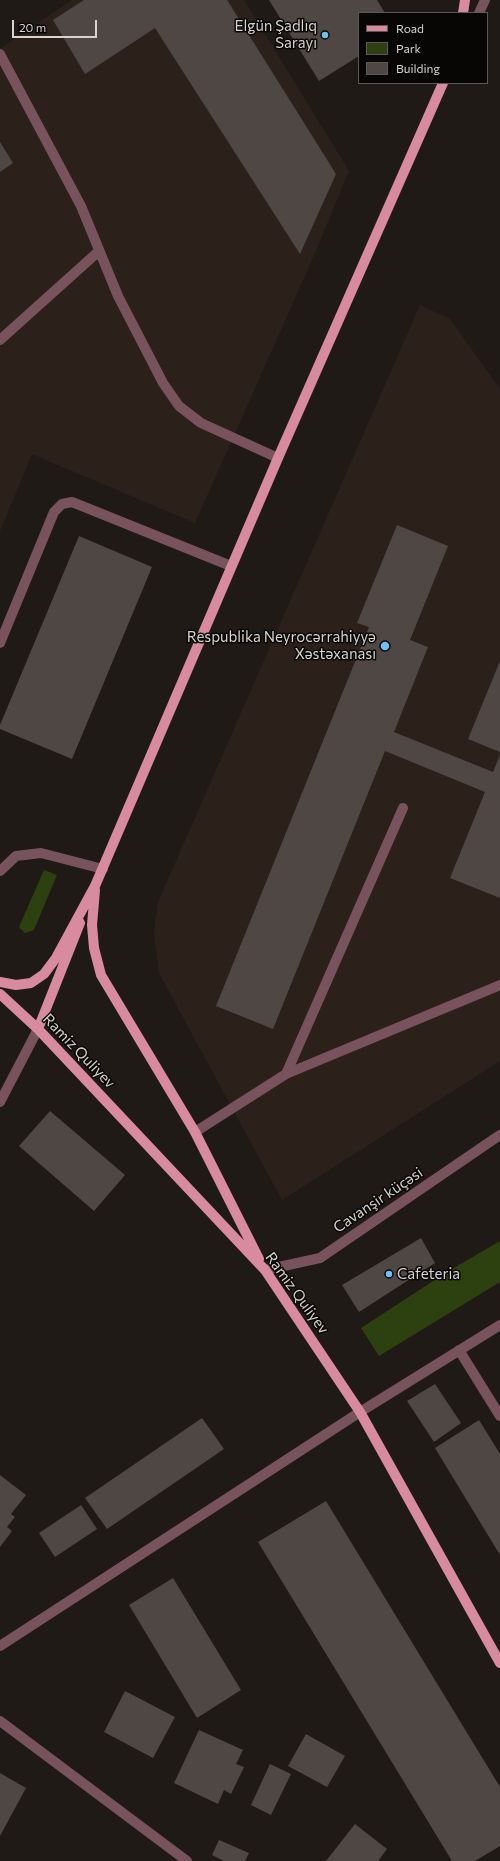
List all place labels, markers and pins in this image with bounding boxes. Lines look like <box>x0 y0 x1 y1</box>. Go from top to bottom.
place label: Elgün Şadlıq Sarayı <box>235 17 317 52</box>
marker: Elgün Şadlıq Sarayı <box>320 30 330 40</box>
place label: Respublika Neyrocərrahiyyə Xəstəxanası <box>187 628 376 663</box>
marker: Respublika Neyrocərrahiyyə Xəstəxanası <box>379 640 391 652</box>
place label: Cafeteria <box>397 1265 460 1283</box>
marker: Cafeteria <box>384 1269 394 1279</box>

